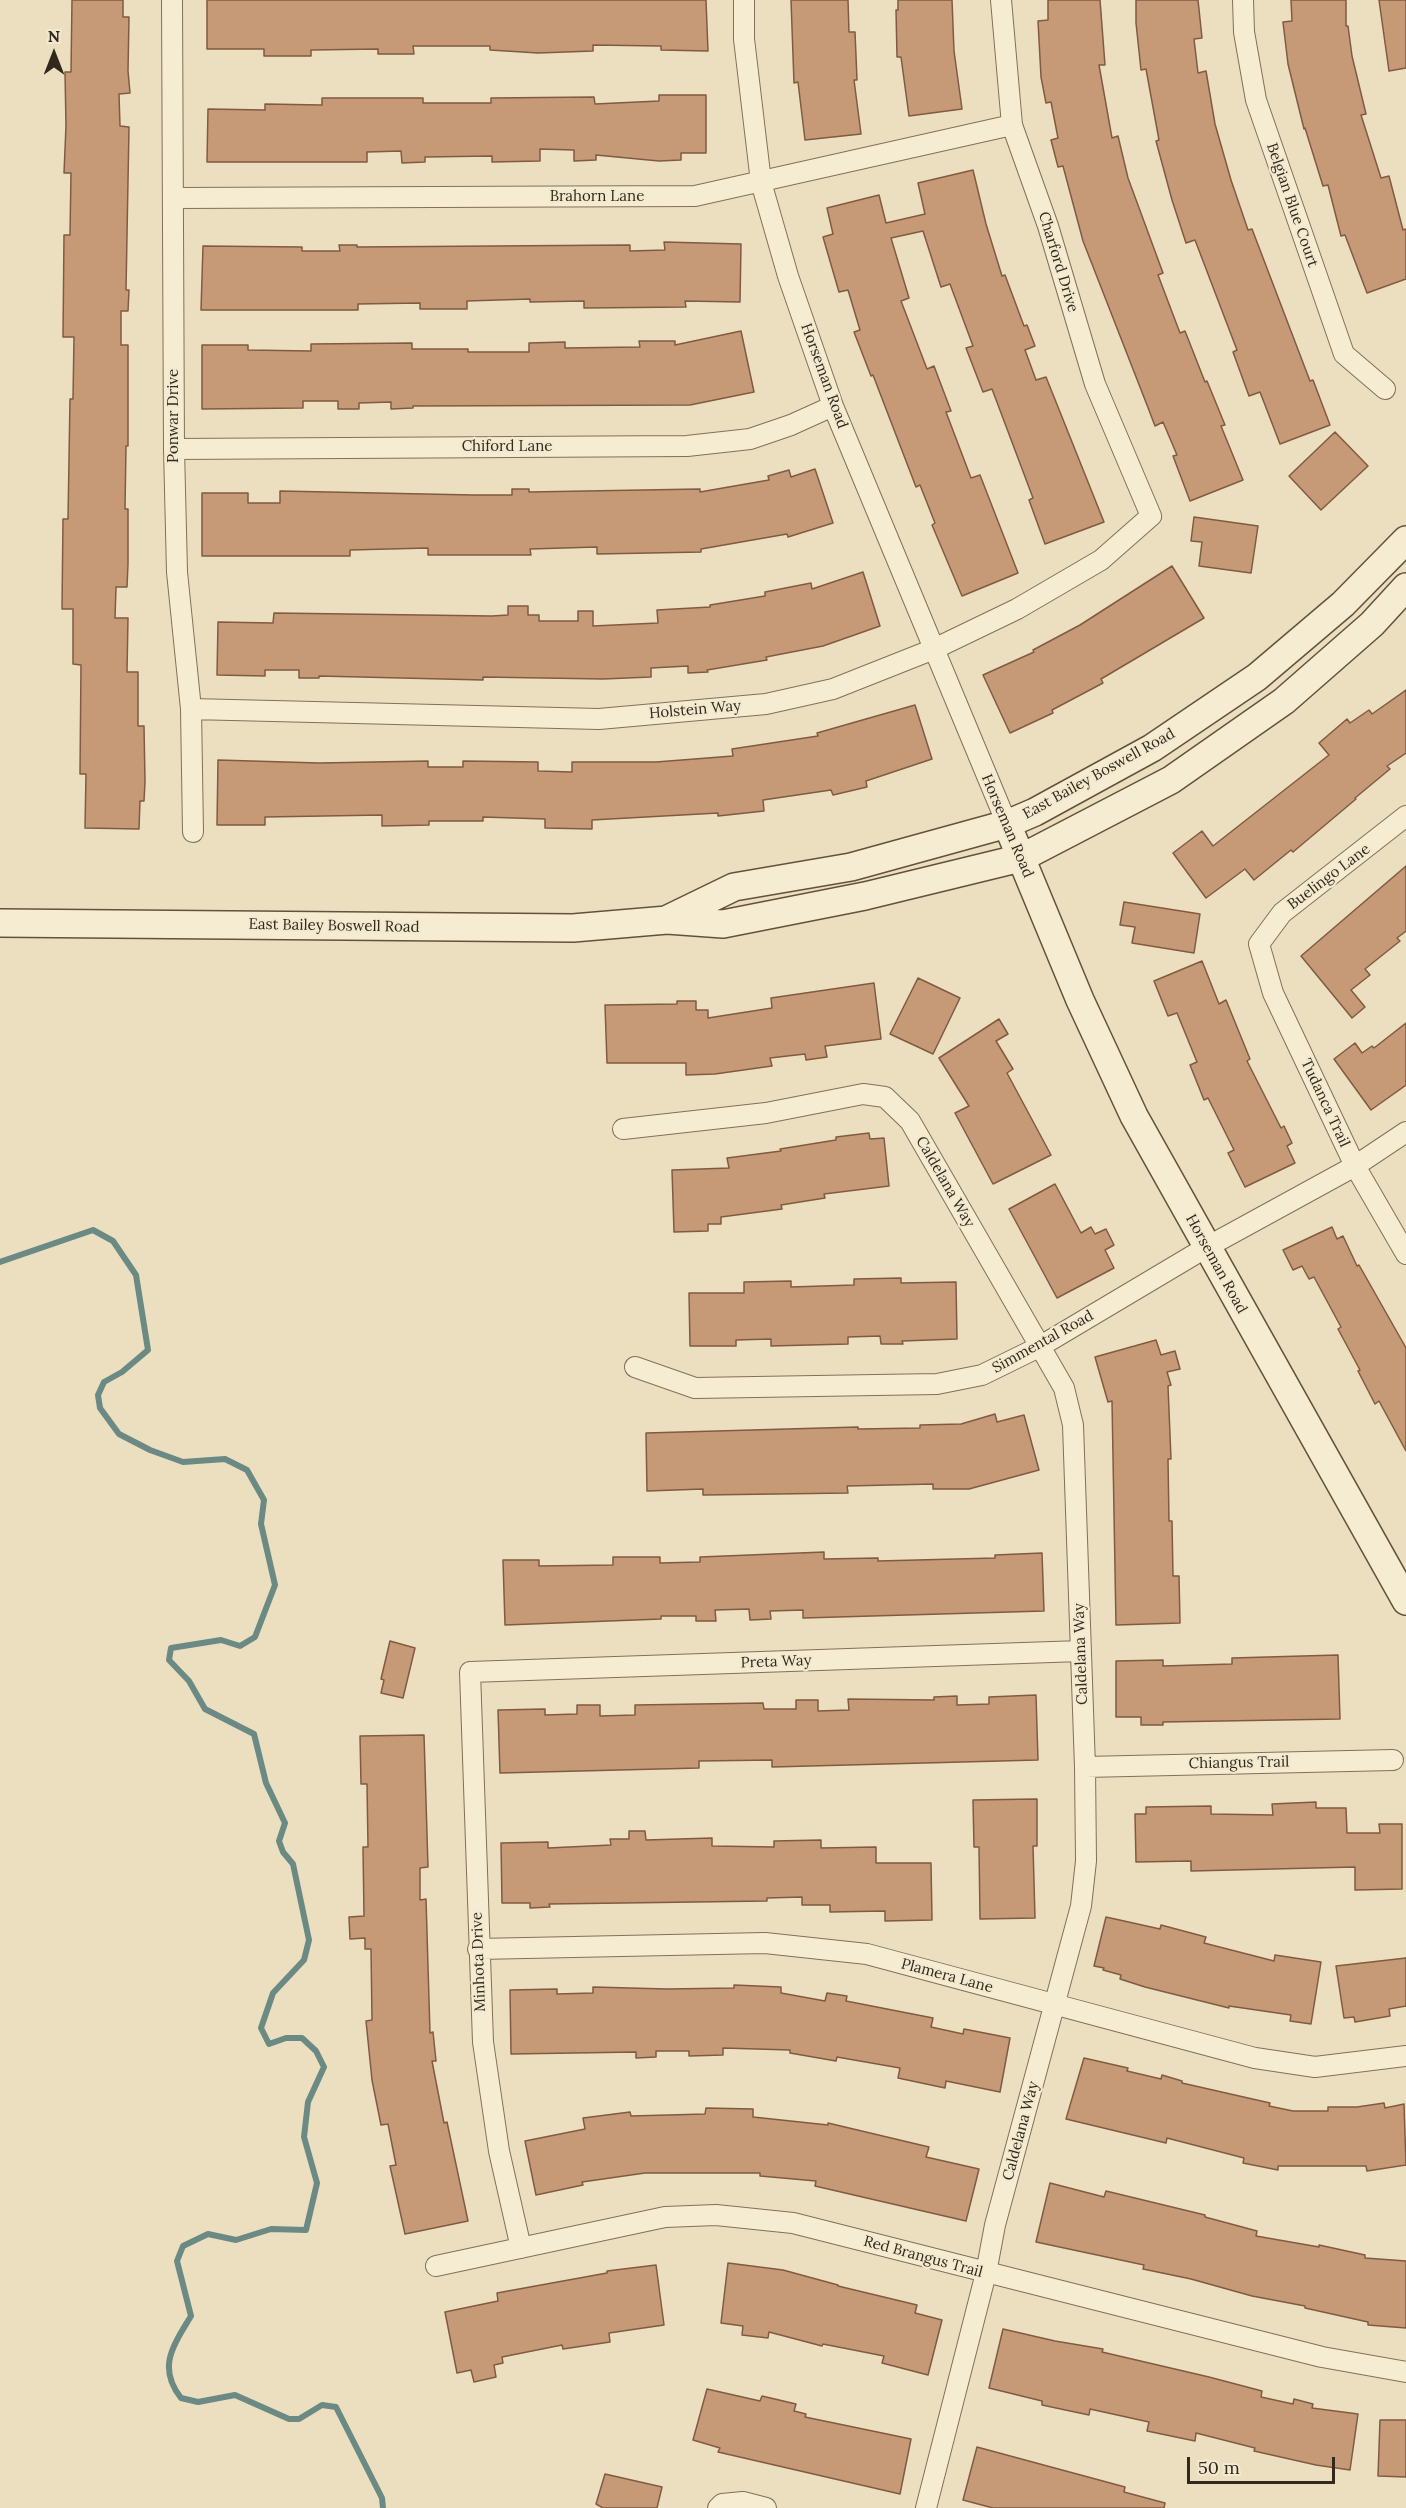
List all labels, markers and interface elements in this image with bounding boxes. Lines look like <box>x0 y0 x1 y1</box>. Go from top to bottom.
north arrow <box>24 24 84 84</box>
text: N <box>48 26 60 46</box>
street label: Belgian Blue Court <box>1262 141 1322 269</box>
street label: Brahorn Lane <box>550 188 644 206</box>
street label: Charford Drive <box>1034 209 1082 315</box>
street label: Horseman Road <box>797 321 851 431</box>
street label: Ponwar Drive <box>165 369 183 463</box>
street label: Chiford Lane <box>462 438 552 456</box>
street label: Holstein Way <box>648 697 742 723</box>
street label: East Bailey Boswell Road <box>1020 725 1178 823</box>
street label: Horseman Road <box>977 772 1037 880</box>
street label: Buelingo Lane <box>1284 840 1374 914</box>
street label: East Bailey Boswell Road <box>248 916 420 936</box>
street label: Tudanca Trail <box>1297 1056 1353 1150</box>
street label: Caldelana Way <box>912 1133 978 1231</box>
street label: Horseman Road <box>1181 1211 1251 1317</box>
street label: Simmental Road <box>989 1307 1097 1377</box>
street label: Caldelana Way <box>1070 1603 1092 1705</box>
street label: Preta Way <box>740 1652 812 1672</box>
street label: Chiangus Trail <box>1189 1753 1289 1773</box>
street label: Minhota Drive <box>468 1912 490 2012</box>
street label: Plamera Lane <box>899 1955 995 1997</box>
street label: Caldelana Way <box>999 2079 1043 2183</box>
street label: Red Brangus Trail <box>861 2232 985 2282</box>
scale bar <box>1190 2445 1338 2483</box>
text: 50 m <box>1198 2456 1240 2479</box>

